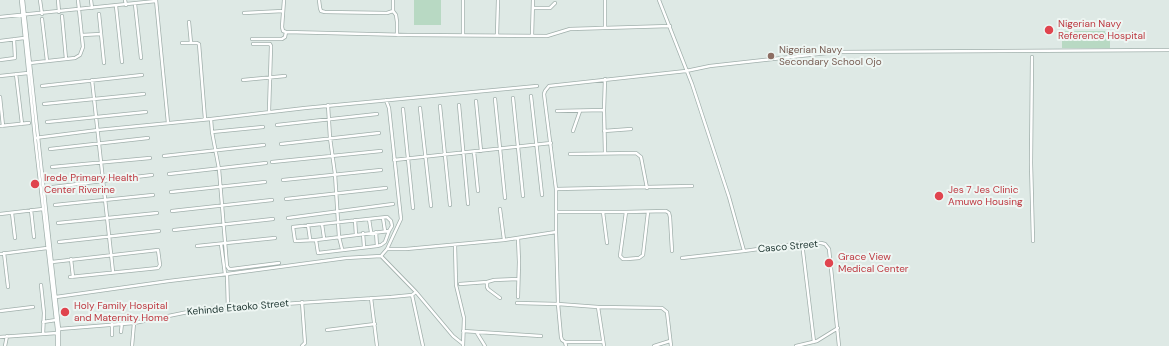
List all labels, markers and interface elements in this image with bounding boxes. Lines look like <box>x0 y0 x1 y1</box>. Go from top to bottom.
place label: Nigerian Navy Reference Hospital <box>1058 18 1145 42</box>
marker: Nigerian Navy Reference Hospital <box>1043 24 1055 36</box>
place label: Nigerian Navy Secondary School Ojo <box>779 44 882 68</box>
marker: Nigerian Navy Secondary School Ojo <box>766 51 776 61</box>
place label: Irede Primary Health Center Riverine <box>44 172 138 196</box>
marker: Irede Primary Health Center Riverine <box>29 178 41 190</box>
place label: Jes 7 Jes Clinic Amuwo Housing <box>948 184 1023 208</box>
marker: Jes 7 Jes Clinic Amuwo Housing <box>933 190 945 202</box>
street label: Casco Street <box>757 238 819 256</box>
place label: Grace View Medical Center <box>838 251 909 274</box>
marker: Grace View Medical Center <box>823 257 835 269</box>
street label: Kehinde Etaoko Street <box>187 298 289 318</box>
place label: Holy Family Hospital and Maternity Home <box>74 300 169 324</box>
marker: Holy Family Hospital and Maternity Home <box>59 306 71 318</box>

